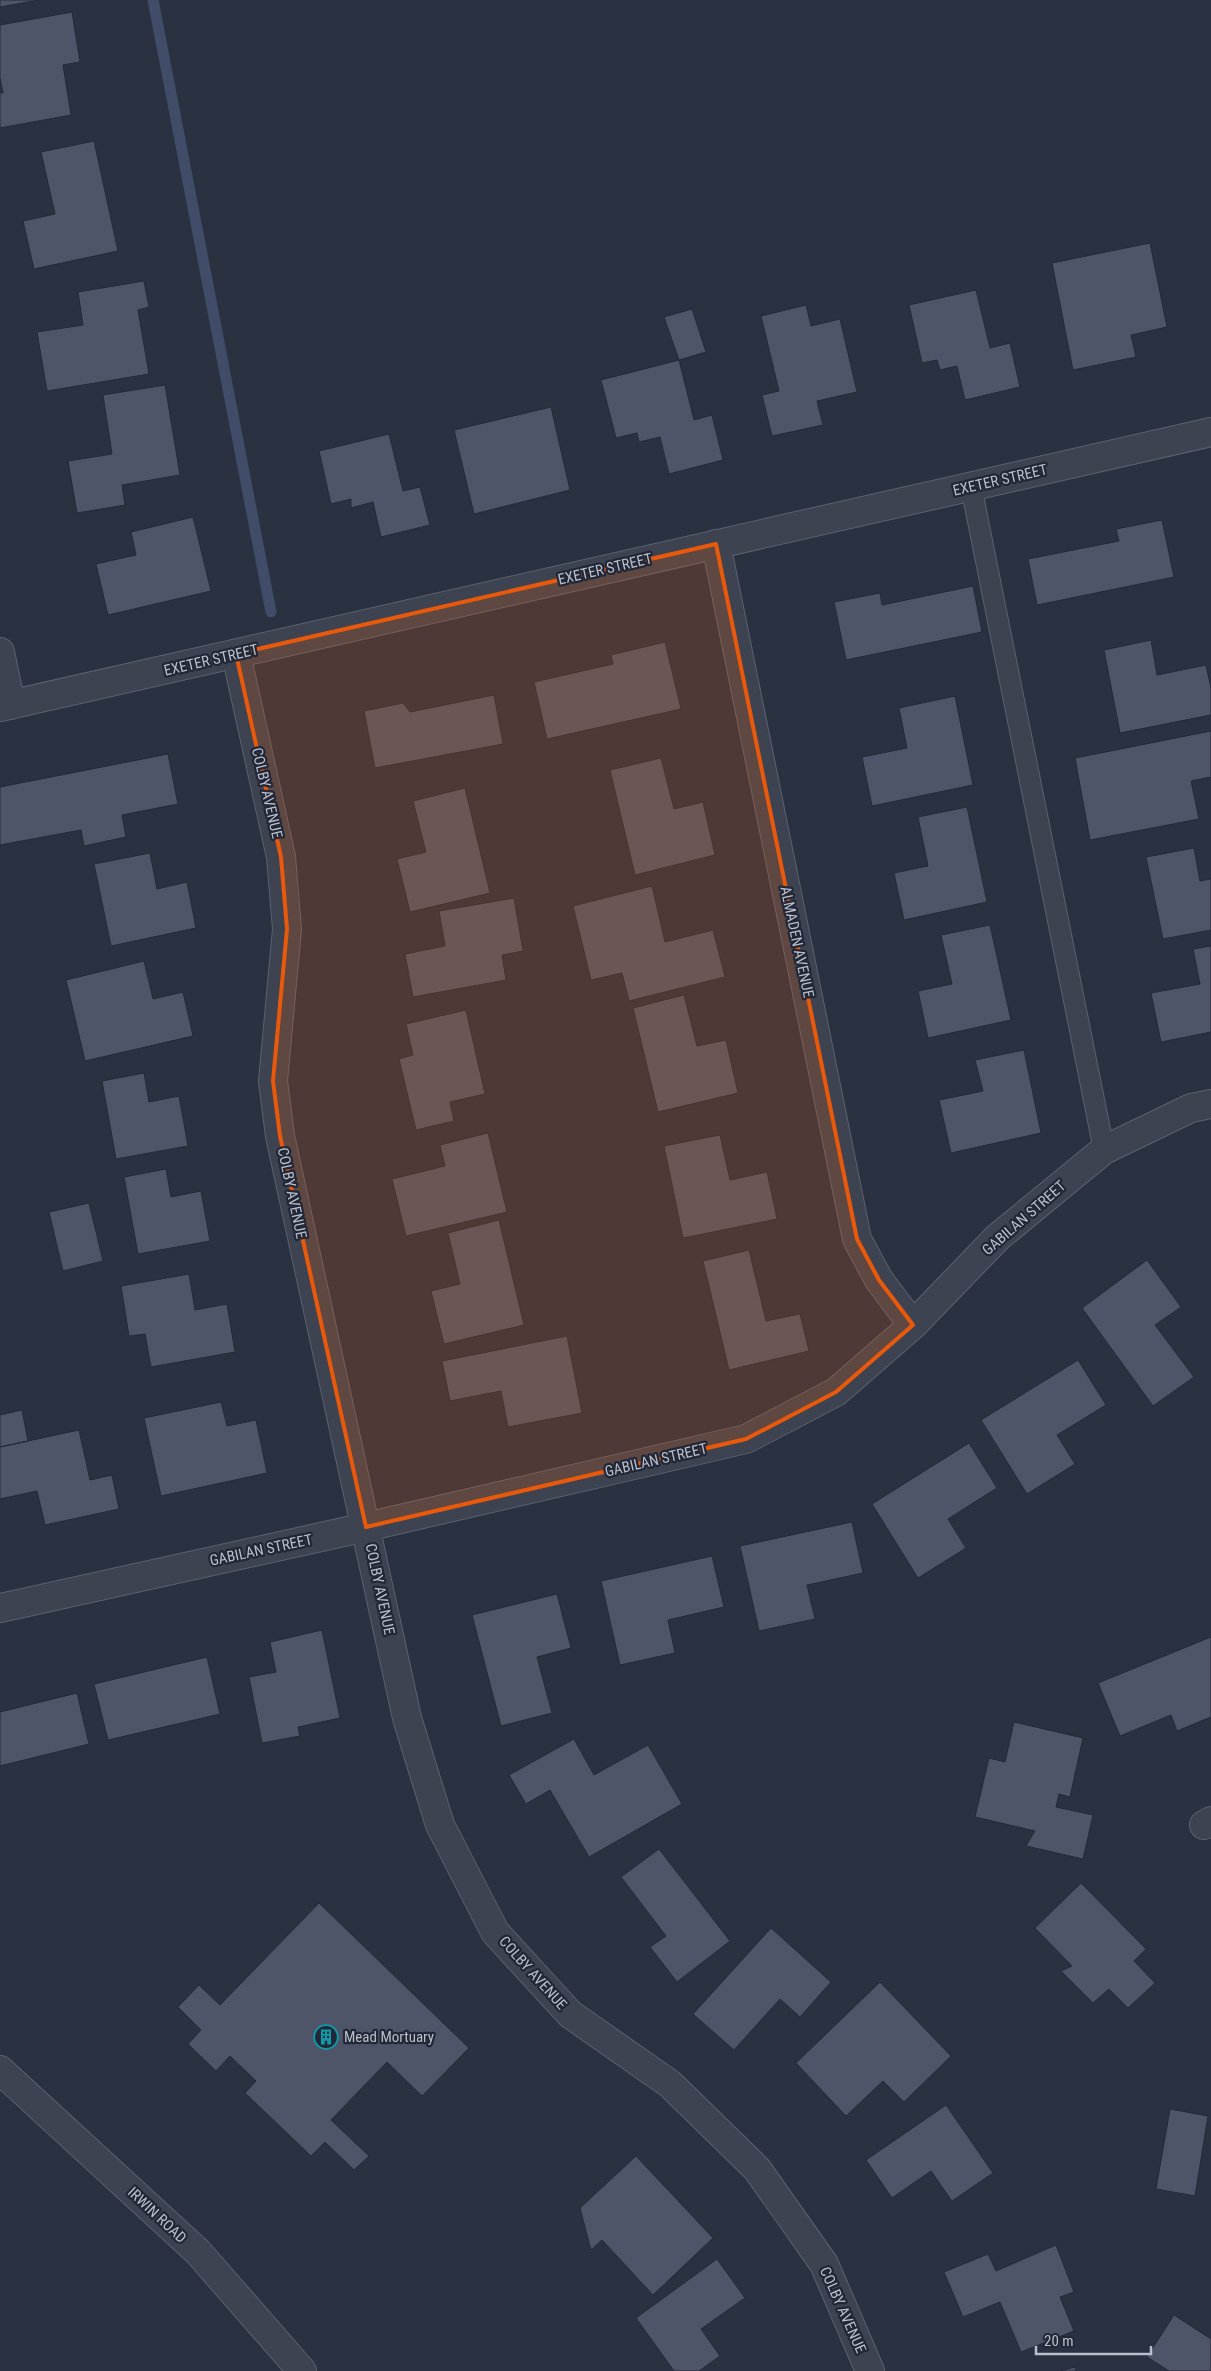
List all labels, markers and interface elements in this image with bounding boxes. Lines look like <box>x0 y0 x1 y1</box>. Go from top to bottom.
street label: EXETER STREET <box>951 460 1049 500</box>
street label: EXETER STREET <box>556 549 654 589</box>
street label: EXETER STREET <box>162 640 260 680</box>
street label: COLBY AVENUE <box>248 746 286 840</box>
street label: ALMADEN AVENUE <box>776 885 818 999</box>
street label: COLBY AVENUE <box>274 1146 310 1240</box>
street label: GABILAN STREET <box>979 1177 1069 1259</box>
street label: GABILAN STREET <box>603 1439 709 1481</box>
street label: GABILAN STREET <box>208 1530 314 1570</box>
street label: COLBY AVENUE <box>362 1542 398 1636</box>
street label: COLBY AVENUE <box>495 1932 571 2014</box>
building icon: Mead Mortuary <box>313 2024 339 2050</box>
place label: Mead Mortuary <box>344 2028 434 2046</box>
street label: IRWIN ROAD <box>124 2183 190 2247</box>
street label: COLBY AVENUE <box>816 2264 870 2356</box>
scale bar <box>1036 2324 1151 2356</box>
text: 20 m <box>1044 2332 1074 2350</box>

